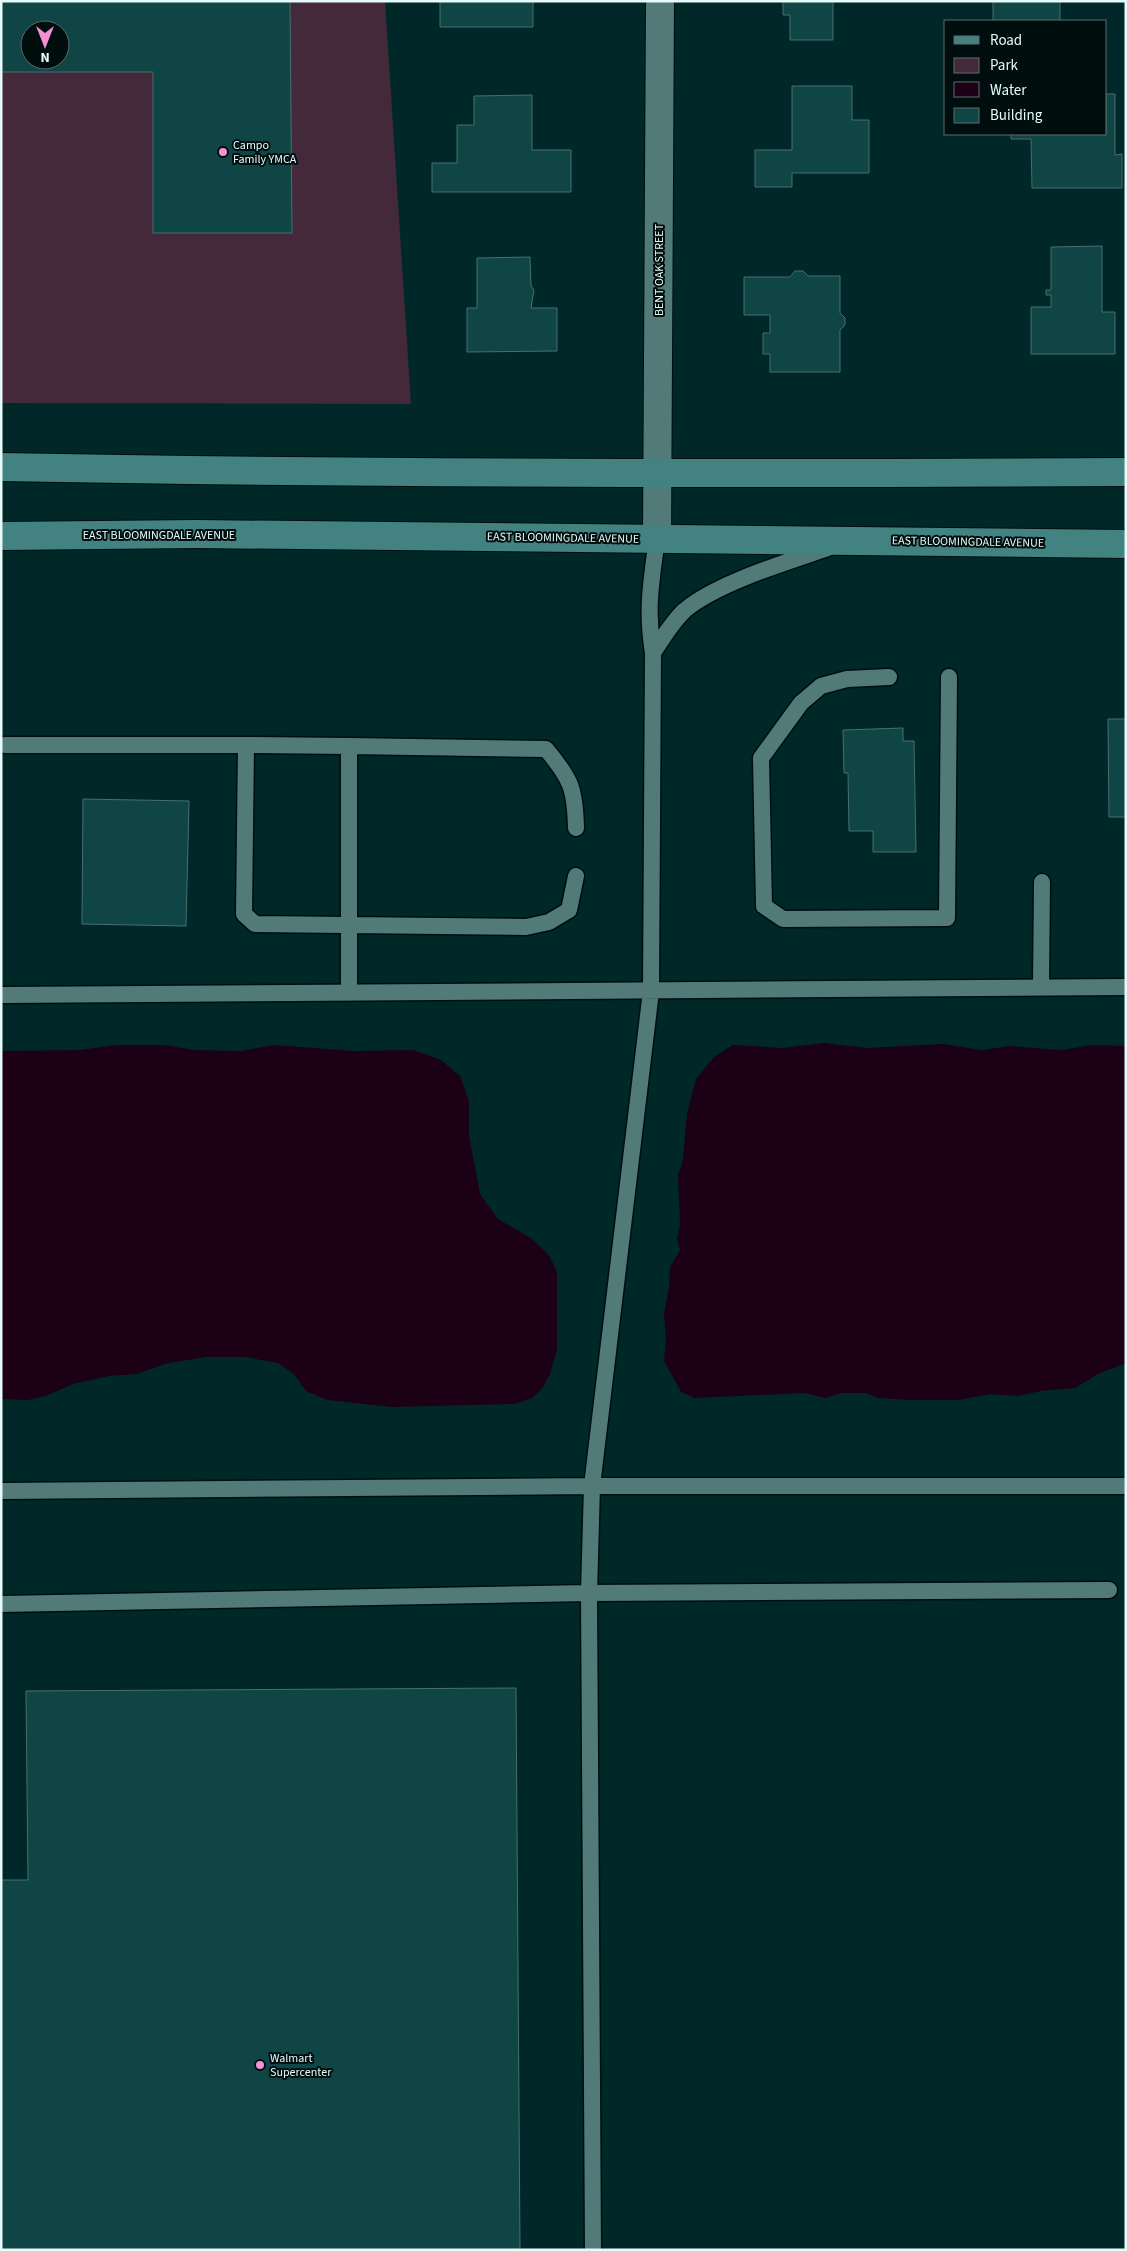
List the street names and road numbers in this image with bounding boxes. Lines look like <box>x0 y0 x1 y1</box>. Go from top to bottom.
street label: BENT OAK STREET <box>651 223 668 316</box>
street label: EAST BLOOMINGDALE AVENUE <box>83 527 235 544</box>
street label: EAST BLOOMINGDALE AVENUE <box>487 528 639 548</box>
street label: EAST BLOOMINGDALE AVENUE <box>892 532 1044 552</box>

